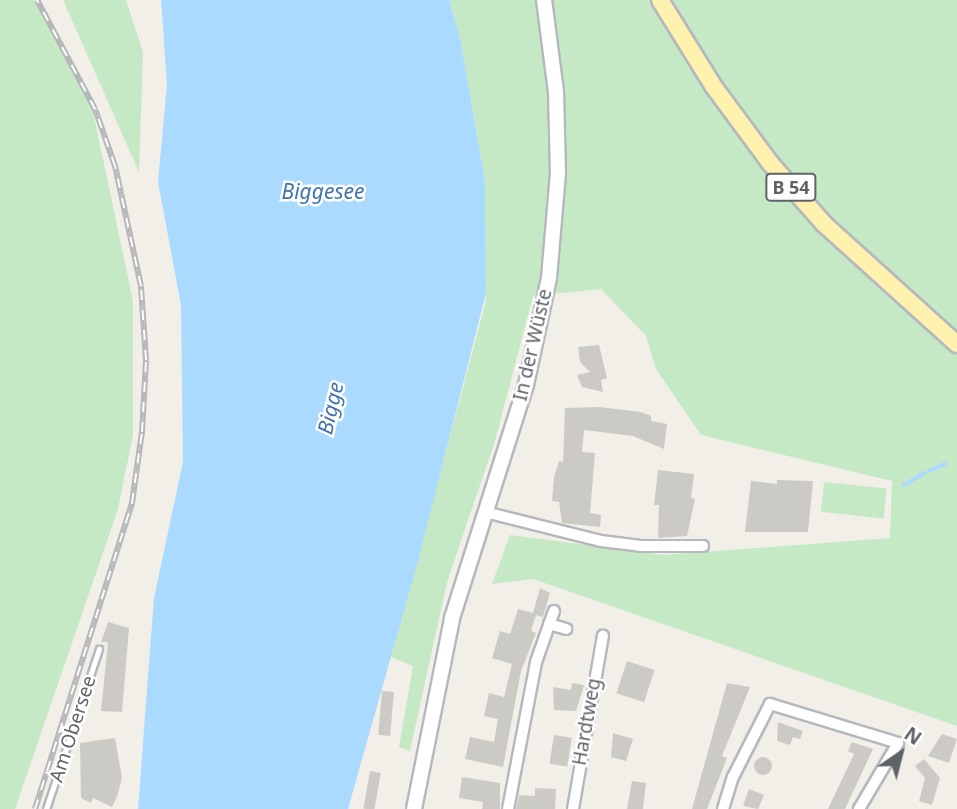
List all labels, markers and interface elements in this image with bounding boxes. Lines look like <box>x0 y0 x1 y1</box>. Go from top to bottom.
road number: B 54 <box>765 172 817 202</box>
water label: Biggesee <box>282 178 364 204</box>
street label: In der Wüste <box>509 287 557 403</box>
water label: Bigge <box>312 379 348 437</box>
street label: Am Obersee <box>45 673 101 785</box>
street label: Hardtweg <box>568 677 606 767</box>
north arrow <box>866 718 936 788</box>
text: N <box>899 721 927 751</box>

